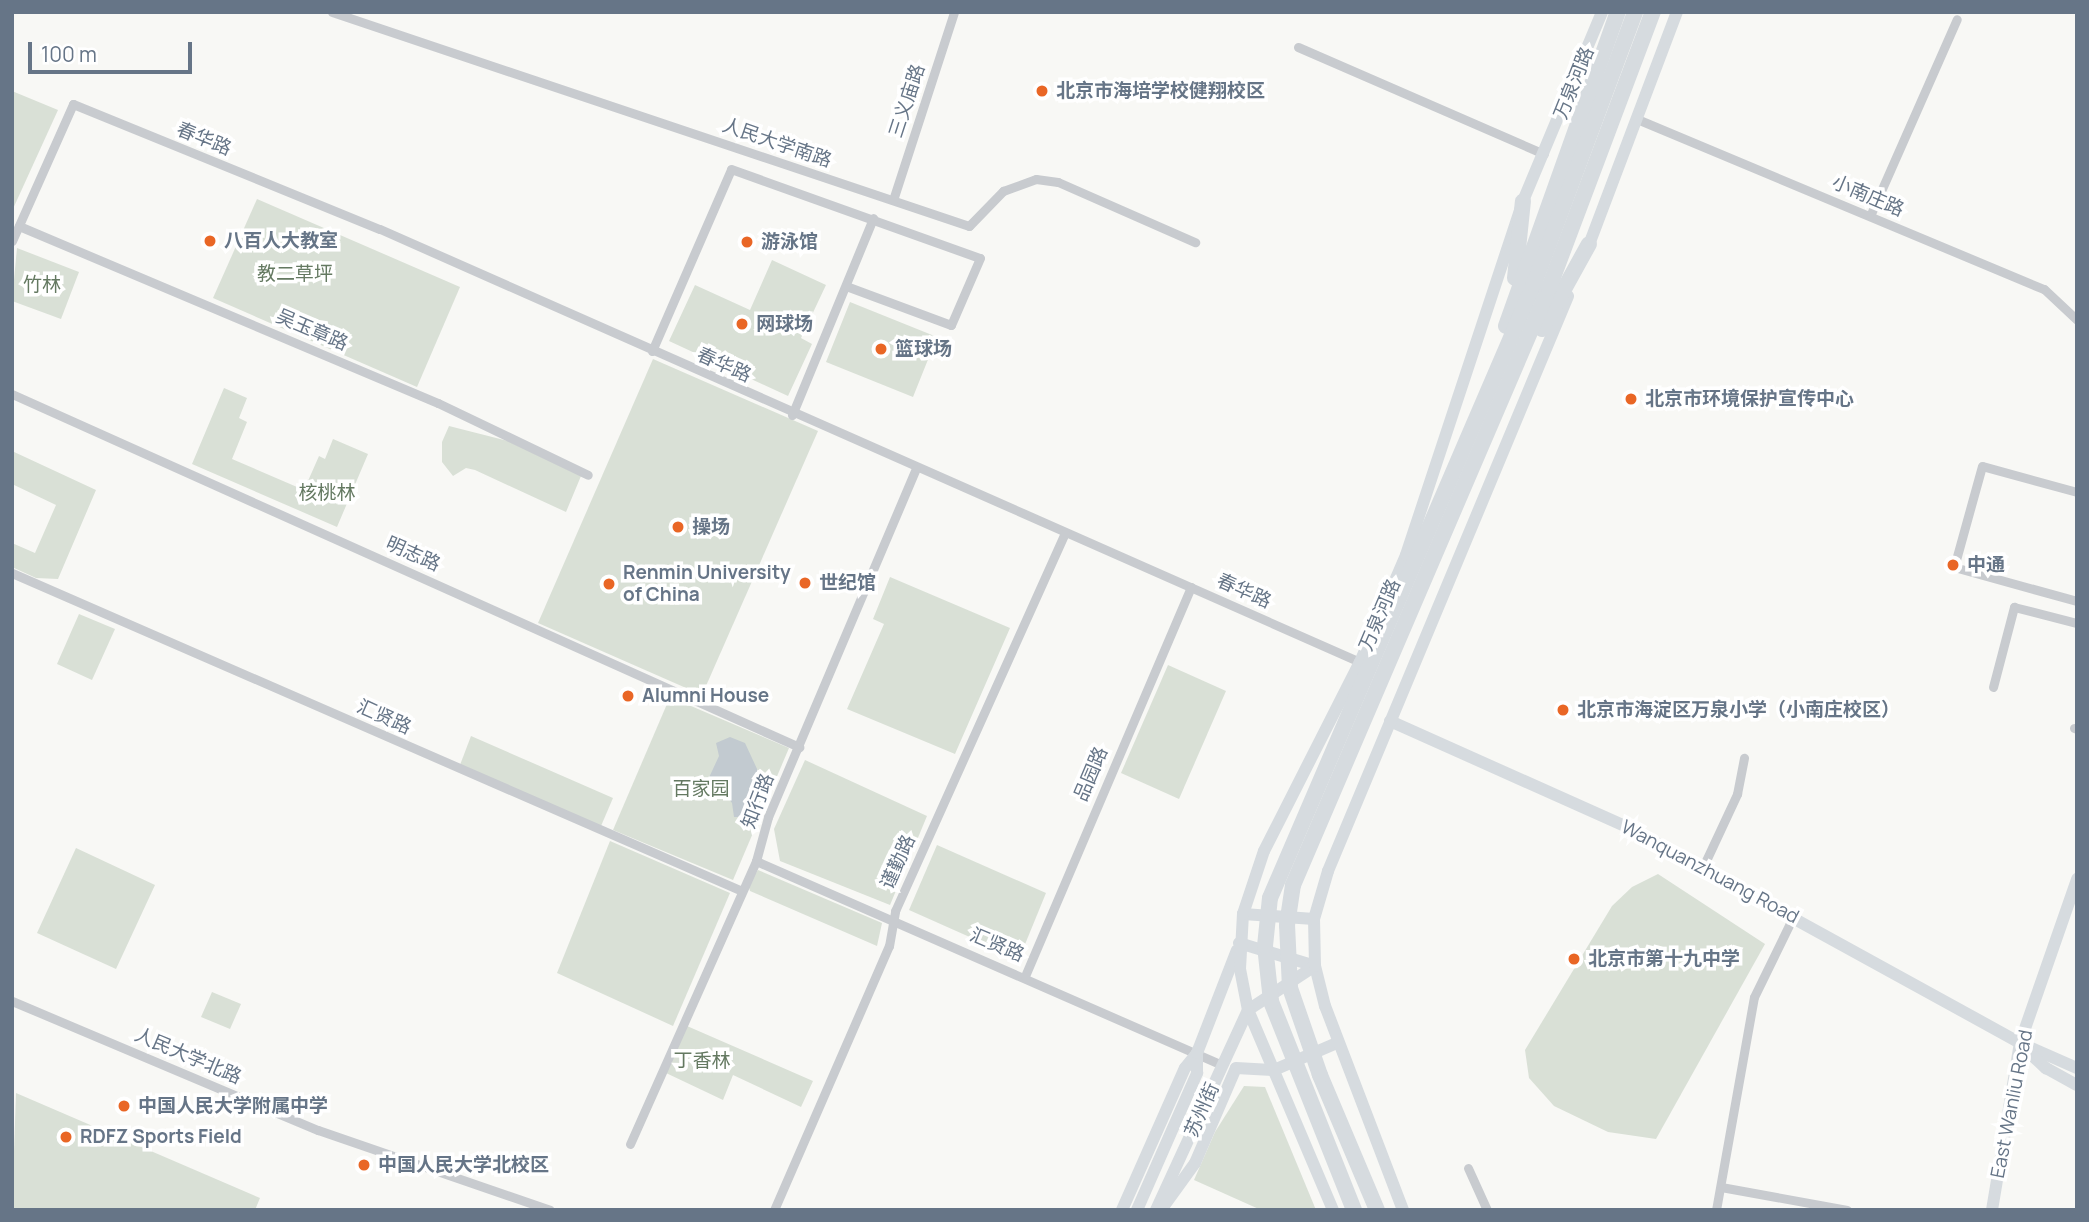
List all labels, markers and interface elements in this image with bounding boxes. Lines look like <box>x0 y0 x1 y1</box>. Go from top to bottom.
scale bar <box>32 28 196 72</box>
text: 100 m <box>41 40 97 68</box>
street label: 万泉河路 <box>1549 43 1599 123</box>
street label: 三义庙路 <box>884 61 930 141</box>
place label: 北京市海培学校健翔校区 <box>1056 80 1265 102</box>
marker: 北京市海培学校健翔校区 <box>1034 83 1050 99</box>
street label: 人民大学南路 <box>719 114 835 172</box>
street label: 春华路 <box>173 118 235 160</box>
street label: 小南庄路 <box>1829 171 1907 221</box>
place label: 八百人大教室 <box>224 230 338 252</box>
place label: 游泳馆 <box>761 231 818 253</box>
marker: 八百人大教室 <box>202 233 218 249</box>
marker: 游泳馆 <box>739 234 755 250</box>
park label: 教二草坪 <box>257 263 333 285</box>
park label: 竹林 <box>23 274 61 296</box>
street label: 吴玉章路 <box>273 305 351 355</box>
place label: 网球场 <box>756 313 813 335</box>
marker: 网球场 <box>734 316 750 332</box>
place label: 篮球场 <box>895 338 952 360</box>
marker: 篮球场 <box>873 341 889 357</box>
street label: 春华路 <box>693 343 755 387</box>
place label: 北京市环境保护宣传中心 <box>1645 388 1854 410</box>
marker: 北京市环境保护宣传中心 <box>1623 391 1639 407</box>
park label: 核桃林 <box>299 482 355 504</box>
place label: 操场 <box>692 516 730 538</box>
marker: 操场 <box>670 519 686 535</box>
street label: 明志路 <box>382 532 444 576</box>
place label: 中通 <box>1967 554 2005 576</box>
marker: 中通 <box>1945 557 1961 573</box>
place label: Renmin University of China <box>623 562 791 606</box>
street label: 春华路 <box>1213 569 1275 613</box>
place label: 世纪馆 <box>819 572 876 594</box>
marker: 世纪馆 <box>797 575 813 591</box>
marker: Renmin University of China <box>601 576 617 592</box>
street label: 万泉河路 <box>1355 576 1405 654</box>
place label: Alumni House <box>642 685 769 707</box>
marker: Alumni House <box>620 688 636 704</box>
street label: 汇贤路 <box>353 695 415 739</box>
place label: 北京市海淀区万泉小学（小南庄校区） <box>1577 699 1900 721</box>
marker: 北京市海淀区万泉小学（小南庄校区） <box>1555 702 1571 718</box>
street label: 品园路 <box>1069 743 1113 805</box>
street label: 知行路 <box>737 770 779 832</box>
park label: 百家园 <box>673 778 729 800</box>
street label: Wanquanzhuang Road <box>1617 816 1803 928</box>
street label: 谨勤路 <box>876 831 920 893</box>
street label: 汇贤路 <box>966 923 1028 967</box>
place label: 北京市第十九中学 <box>1588 948 1740 970</box>
marker: 北京市第十九中学 <box>1566 951 1582 967</box>
street label: 人民大学北路 <box>131 1023 245 1089</box>
street label: East Wanliu Road <box>1986 1028 2038 1180</box>
park label: 丁香林 <box>674 1050 730 1072</box>
street label: 苏州街 <box>1180 1079 1224 1141</box>
place label: 中国人民大学附属中学 <box>138 1095 328 1117</box>
marker: 中国人民大学附属中学 <box>116 1098 132 1114</box>
place label: RDFZ Sports Field <box>80 1126 242 1148</box>
marker: RDFZ Sports Field <box>58 1129 74 1145</box>
place label: 中国人民大学北校区 <box>378 1154 549 1176</box>
marker: 中国人民大学北校区 <box>356 1157 372 1173</box>

